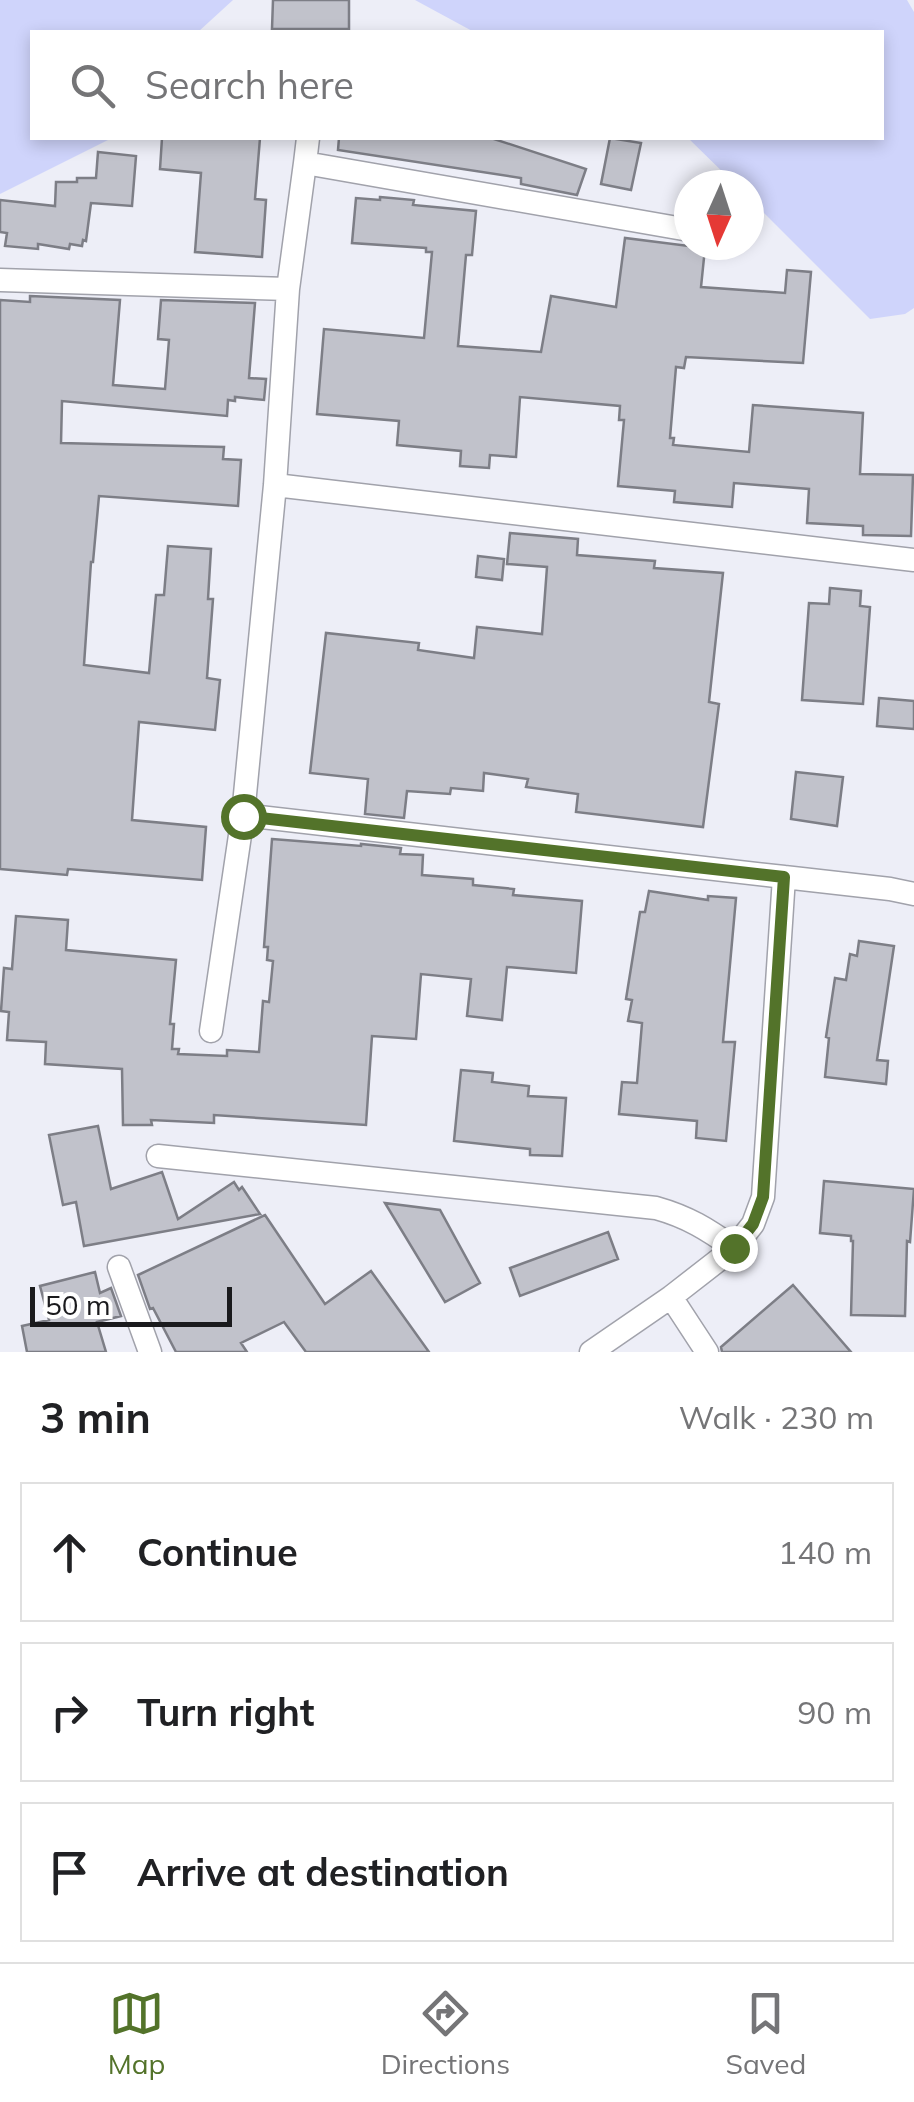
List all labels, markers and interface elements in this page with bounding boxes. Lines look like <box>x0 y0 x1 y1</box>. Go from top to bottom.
search box <box>30 30 884 140</box>
icon: search <box>65 58 120 113</box>
text: Search here <box>145 61 354 109</box>
north arrow <box>674 170 764 260</box>
route start <box>221 794 267 840</box>
route end <box>712 1226 758 1272</box>
scale bar <box>30 1282 232 1326</box>
text: 50 m <box>45 1287 111 1322</box>
text: 3 min <box>40 1391 151 1444</box>
text: Walk · 230 m <box>679 1397 874 1437</box>
icon: ahead <box>42 1525 97 1580</box>
text: Continue <box>137 1528 298 1576</box>
text: 140 m <box>778 1532 872 1572</box>
icon: right <box>42 1685 97 1740</box>
text: Turn right <box>137 1688 314 1736</box>
text: 90 m <box>797 1692 872 1732</box>
icon: arrive <box>42 1845 97 1900</box>
text: Arrive at destination <box>137 1848 509 1896</box>
tab: Map <box>108 1986 165 2081</box>
tab: Directions <box>381 1986 510 2081</box>
tab: Saved <box>725 1986 806 2081</box>

